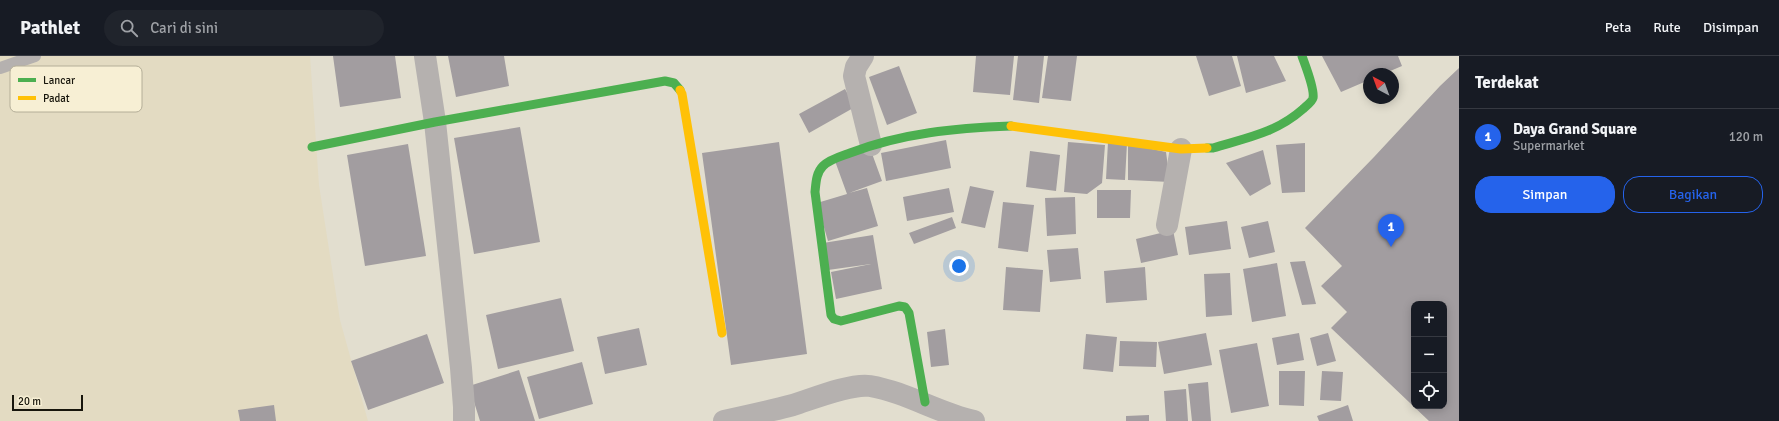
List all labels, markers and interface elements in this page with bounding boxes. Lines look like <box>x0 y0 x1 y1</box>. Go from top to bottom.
search box <box>104 10 384 46</box>
text: Pathlet <box>20 16 80 40</box>
icon: search <box>118 17 140 39</box>
text: Cari di sini <box>150 19 218 37</box>
text: Peta <box>1605 19 1631 36</box>
text: Rute <box>1653 19 1681 36</box>
text: Disimpan <box>1703 19 1759 36</box>
legend <box>10 66 142 112</box>
north arrow <box>1363 68 1399 104</box>
text: Terdekat <box>1475 72 1539 93</box>
text: Lancar <box>43 74 75 87</box>
text: Padat <box>43 92 70 105</box>
text: Daya Grand Square <box>1513 120 1637 138</box>
text: 1 <box>1484 129 1492 145</box>
text: 120 m <box>1729 129 1763 145</box>
text: Supermarket <box>1513 138 1585 154</box>
button: Simpan <box>1475 176 1615 213</box>
button: Bagikan <box>1623 176 1763 213</box>
pin: 1 <box>1378 214 1404 247</box>
your location <box>949 256 969 276</box>
map controls <box>1411 301 1447 409</box>
button: + <box>1411 301 1447 337</box>
button: − <box>1411 337 1447 373</box>
button: locate <box>1411 373 1447 409</box>
scale bar <box>12 393 83 412</box>
text: 20 m <box>18 395 41 408</box>

